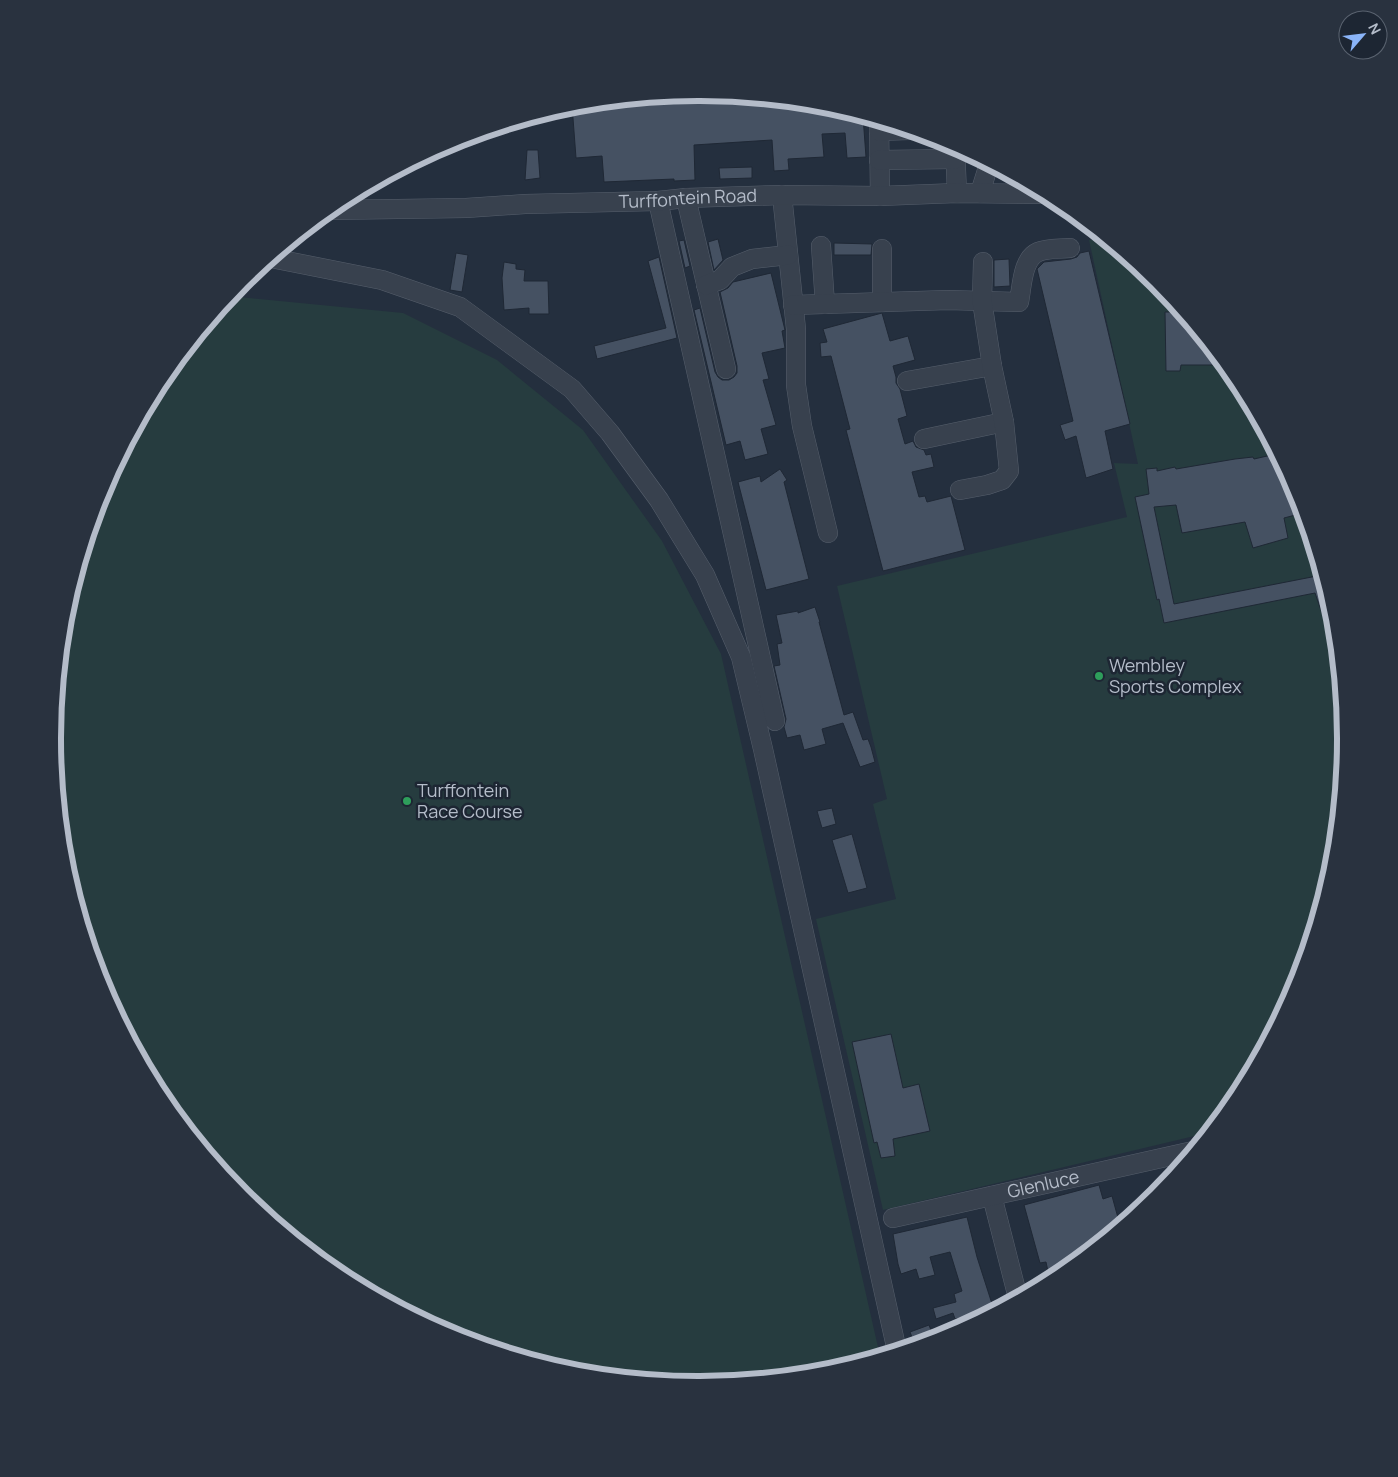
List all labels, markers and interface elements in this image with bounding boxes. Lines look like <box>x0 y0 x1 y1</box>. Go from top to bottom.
north arrow <box>1338 10 1388 60</box>
text: N <box>1364 20 1386 38</box>
street label: Turffontein Road <box>618 183 757 213</box>
place label: Wembley Sports Complex <box>1109 653 1242 698</box>
marker: Wembley Sports Complex <box>1093 670 1105 682</box>
place label: Turffontein Race Course <box>417 778 522 823</box>
marker: Turffontein Race Course <box>401 795 413 807</box>
street label: Glenluce <box>1005 1164 1081 1203</box>

